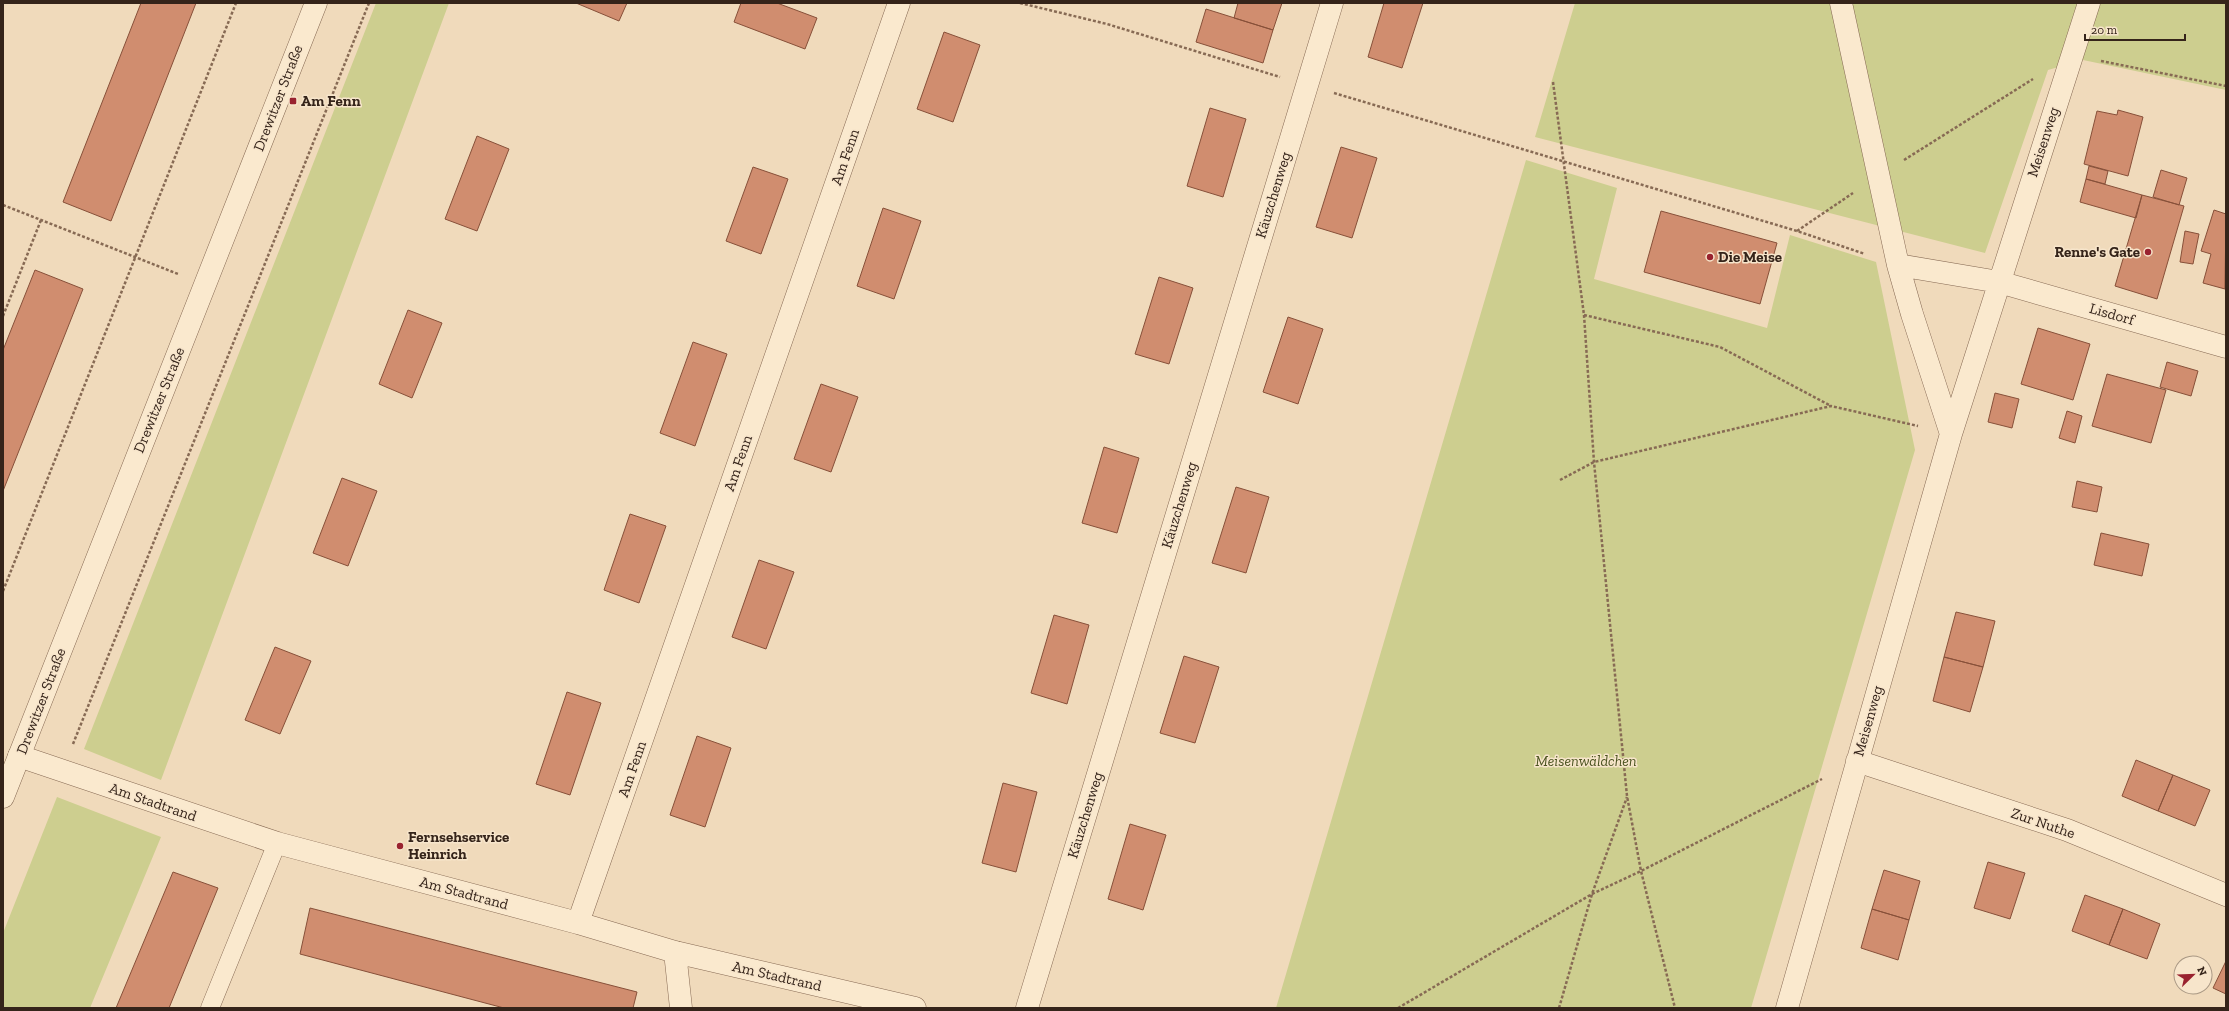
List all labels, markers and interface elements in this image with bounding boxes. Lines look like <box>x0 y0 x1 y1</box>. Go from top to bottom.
scale bar <box>2085 16 2185 42</box>
text: 20 m <box>2091 23 2118 37</box>
street label: Drewitzer Straße <box>249 42 307 154</box>
place label: Am Fenn <box>301 92 361 110</box>
marker: Am Fenn <box>288 96 298 106</box>
street label: Meisenweg <box>2023 105 2063 179</box>
street label: Am Fenn <box>827 126 863 188</box>
street label: Käuzchenweg <box>1251 150 1295 240</box>
place label: Renne's Gate <box>2055 243 2140 261</box>
marker: Renne's Gate <box>2143 247 2153 257</box>
place label: Die Meise <box>1718 248 1782 266</box>
marker: Die Meise <box>1705 252 1715 262</box>
street label: Lisdorf <box>2087 299 2138 329</box>
street label: Drewitzer Straße <box>130 344 188 456</box>
street label: Am Fenn <box>720 432 756 494</box>
street label: Käuzchenweg <box>1157 460 1201 550</box>
street label: Drewitzer Straße <box>12 645 70 757</box>
street label: Meisenweg <box>1849 684 1887 758</box>
street label: Am Fenn <box>614 738 650 800</box>
park label: Meisenwäldchen <box>1535 752 1637 770</box>
street label: Käuzchenweg <box>1063 770 1107 860</box>
street label: Am Stadtrand <box>107 779 200 826</box>
street label: Zur Nuthe <box>2009 804 2077 842</box>
place label: Fernsehservice Heinrich <box>408 828 509 863</box>
marker: Fernsehservice Heinrich <box>395 841 405 851</box>
street label: Am Stadtrand <box>418 873 511 914</box>
north arrow <box>2173 955 2213 995</box>
street label: Am Stadtrand <box>731 957 824 995</box>
text: N <box>2194 965 2210 978</box>

